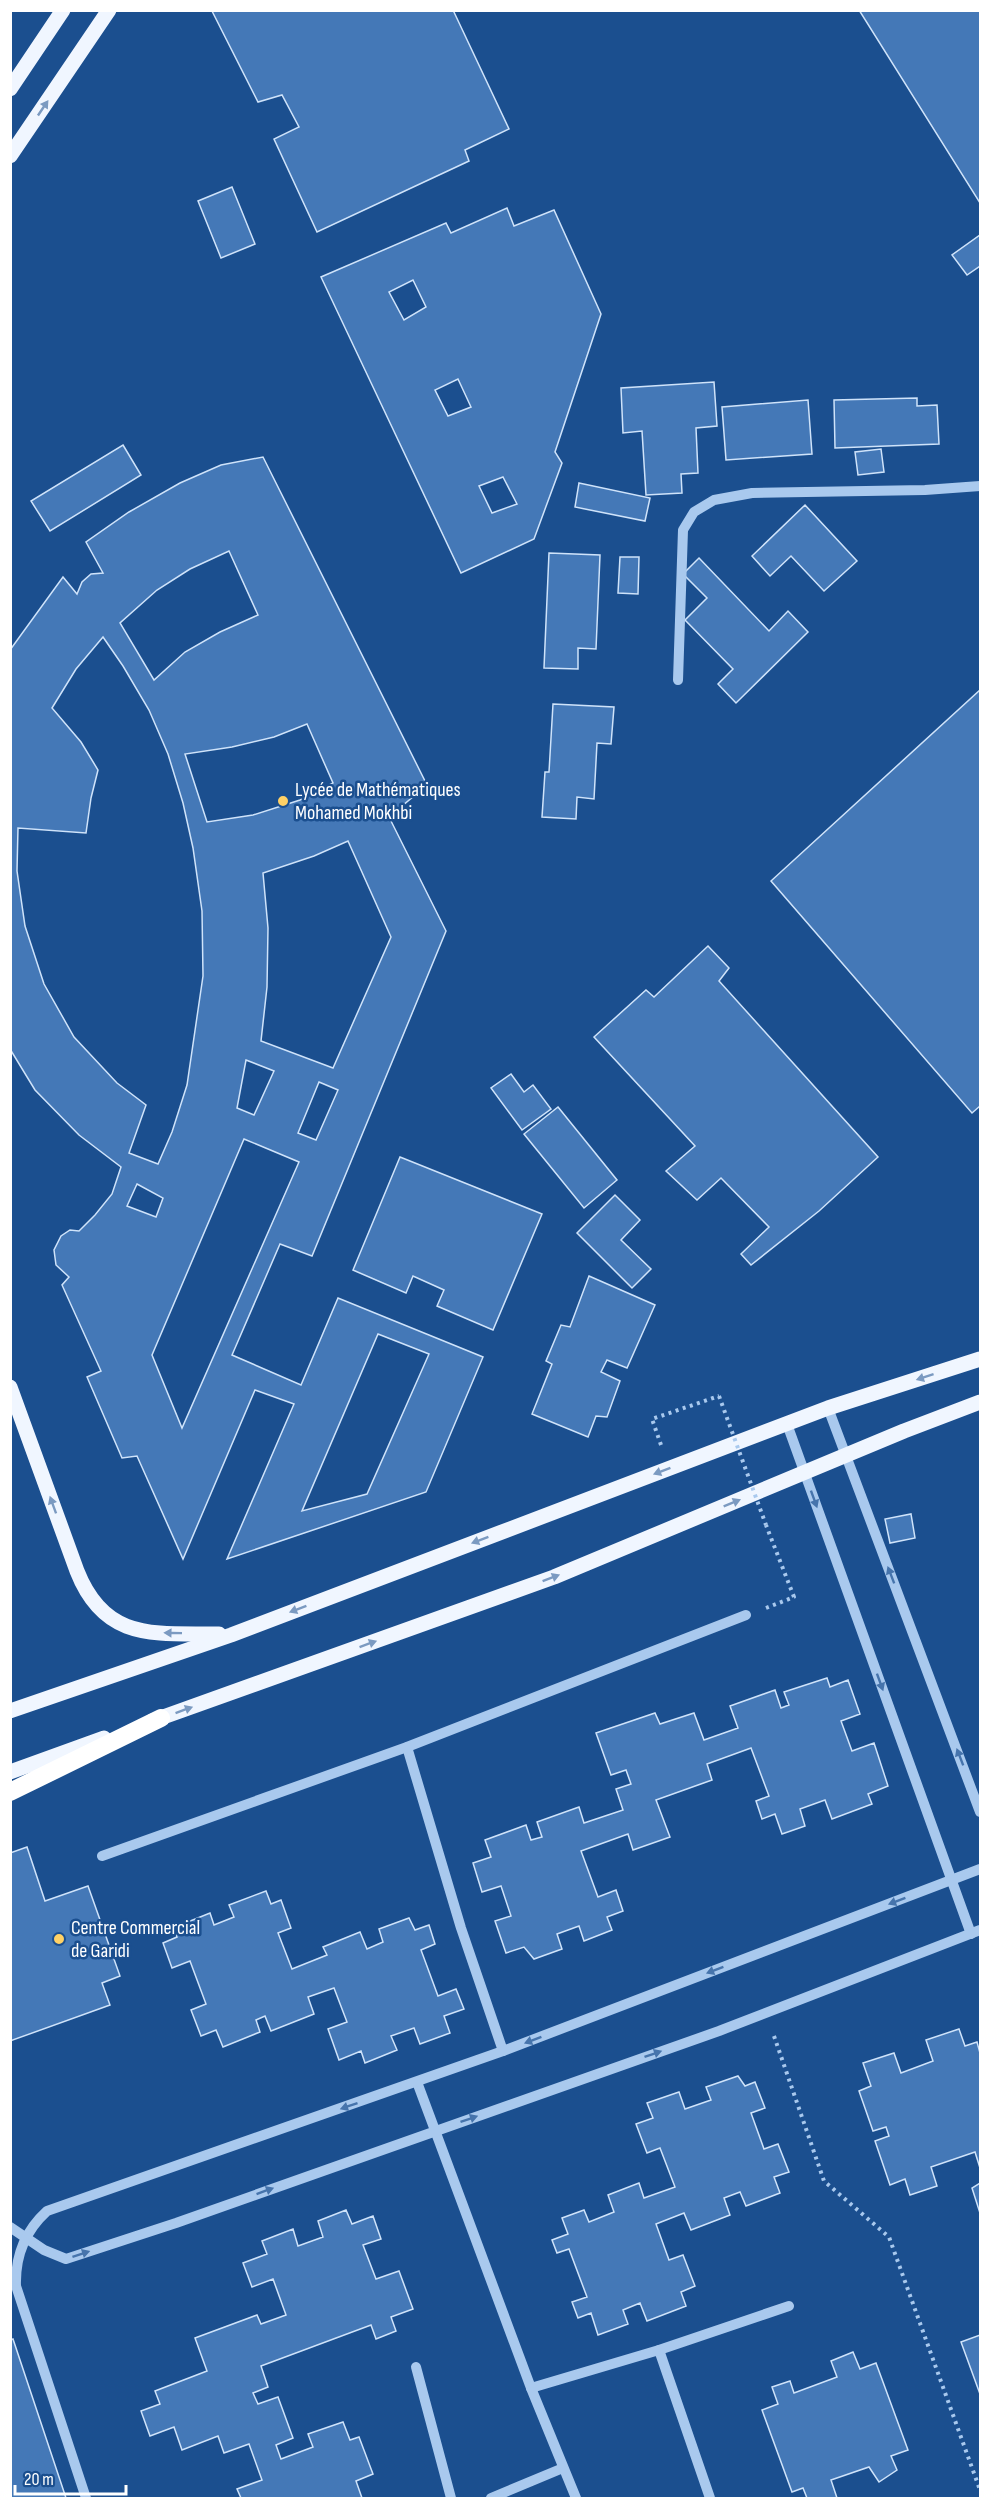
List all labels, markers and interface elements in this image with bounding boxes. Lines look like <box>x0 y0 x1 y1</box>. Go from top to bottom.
one-way arrow <box>37 100 49 116</box>
place label: Lycée de Mathématiques Mohamed Mokhbi <box>295 778 461 825</box>
marker: Lycée de Mathématiques Mohamed Mokhbi <box>276 794 290 808</box>
one-way arrow <box>916 1373 934 1382</box>
one-way arrow <box>653 1466 671 1476</box>
one-way arrow <box>809 1490 819 1508</box>
one-way arrow <box>48 1495 58 1513</box>
one-way arrow <box>723 1498 741 1508</box>
one-way arrow <box>471 1536 489 1546</box>
one-way arrow <box>885 1566 895 1584</box>
one-way arrow <box>542 1572 560 1582</box>
one-way arrow <box>289 1605 307 1615</box>
one-way arrow <box>163 1629 182 1638</box>
one-way arrow <box>359 1638 377 1648</box>
one-way arrow <box>876 1673 886 1691</box>
one-way arrow <box>175 1704 193 1714</box>
one-way arrow <box>954 1748 964 1766</box>
one-way arrow <box>888 1897 906 1906</box>
place label: Centre Commercial de Garidi <box>71 1916 200 1963</box>
marker: Centre Commercial de Garidi <box>52 1932 66 1946</box>
one-way arrow <box>706 1966 724 1976</box>
one-way arrow <box>523 2035 541 2045</box>
one-way arrow <box>644 2049 662 2059</box>
one-way arrow <box>340 2101 358 2111</box>
one-way arrow <box>460 2114 478 2124</box>
one-way arrow <box>256 2186 274 2195</box>
one-way arrow <box>72 2249 90 2258</box>
scale bar <box>15 2458 126 2496</box>
text: 20 m <box>24 2469 54 2490</box>

